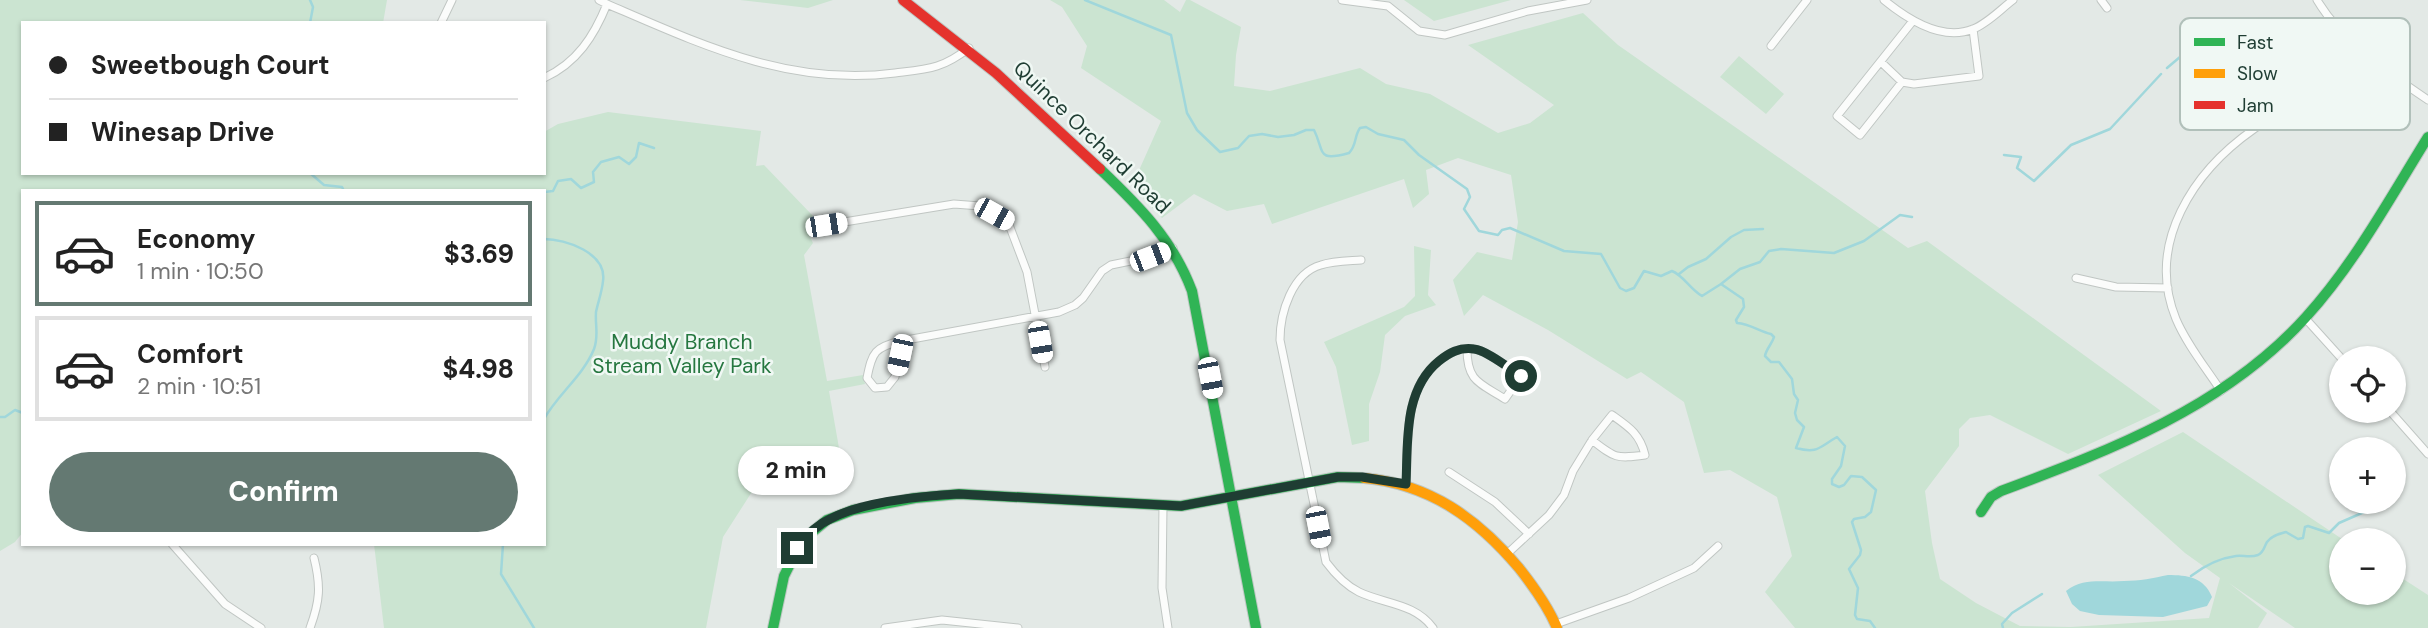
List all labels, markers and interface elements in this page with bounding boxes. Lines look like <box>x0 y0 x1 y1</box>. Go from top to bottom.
legend <box>2180 18 2410 130</box>
text: Fast <box>2237 30 2273 55</box>
text: Sweetbough Court <box>91 48 330 82</box>
street label: Quince Orchard Road <box>1007 54 1177 220</box>
text: Slow <box>2237 61 2278 86</box>
text: Jam <box>2237 93 2274 118</box>
text: Winesap Drive <box>91 115 274 149</box>
car <box>971 195 1018 233</box>
car <box>804 211 849 239</box>
icon: car <box>53 222 116 285</box>
text: Economy <box>137 222 255 256</box>
text: $3.69 <box>444 237 514 271</box>
car <box>1127 240 1174 274</box>
text: 1 min · 10:50 <box>137 256 264 286</box>
car <box>1027 319 1054 365</box>
park label: Muddy Branch Stream Valley Park <box>592 328 772 380</box>
car <box>886 332 915 378</box>
icon: car <box>53 337 116 400</box>
text: Comfort <box>137 337 243 371</box>
map controls <box>2329 346 2406 605</box>
button: locate <box>2329 346 2406 423</box>
text: $4.98 <box>442 352 514 386</box>
car <box>1196 355 1225 401</box>
route start <box>1505 360 1537 392</box>
text: 2 min · 10:51 <box>137 371 261 401</box>
button: + <box>2329 437 2406 514</box>
callout: 2 min <box>739 447 855 496</box>
button: Confirm <box>49 452 518 532</box>
text: 2 min <box>765 455 827 485</box>
car <box>1304 504 1333 550</box>
button: − <box>2329 528 2406 605</box>
route end <box>781 532 813 564</box>

